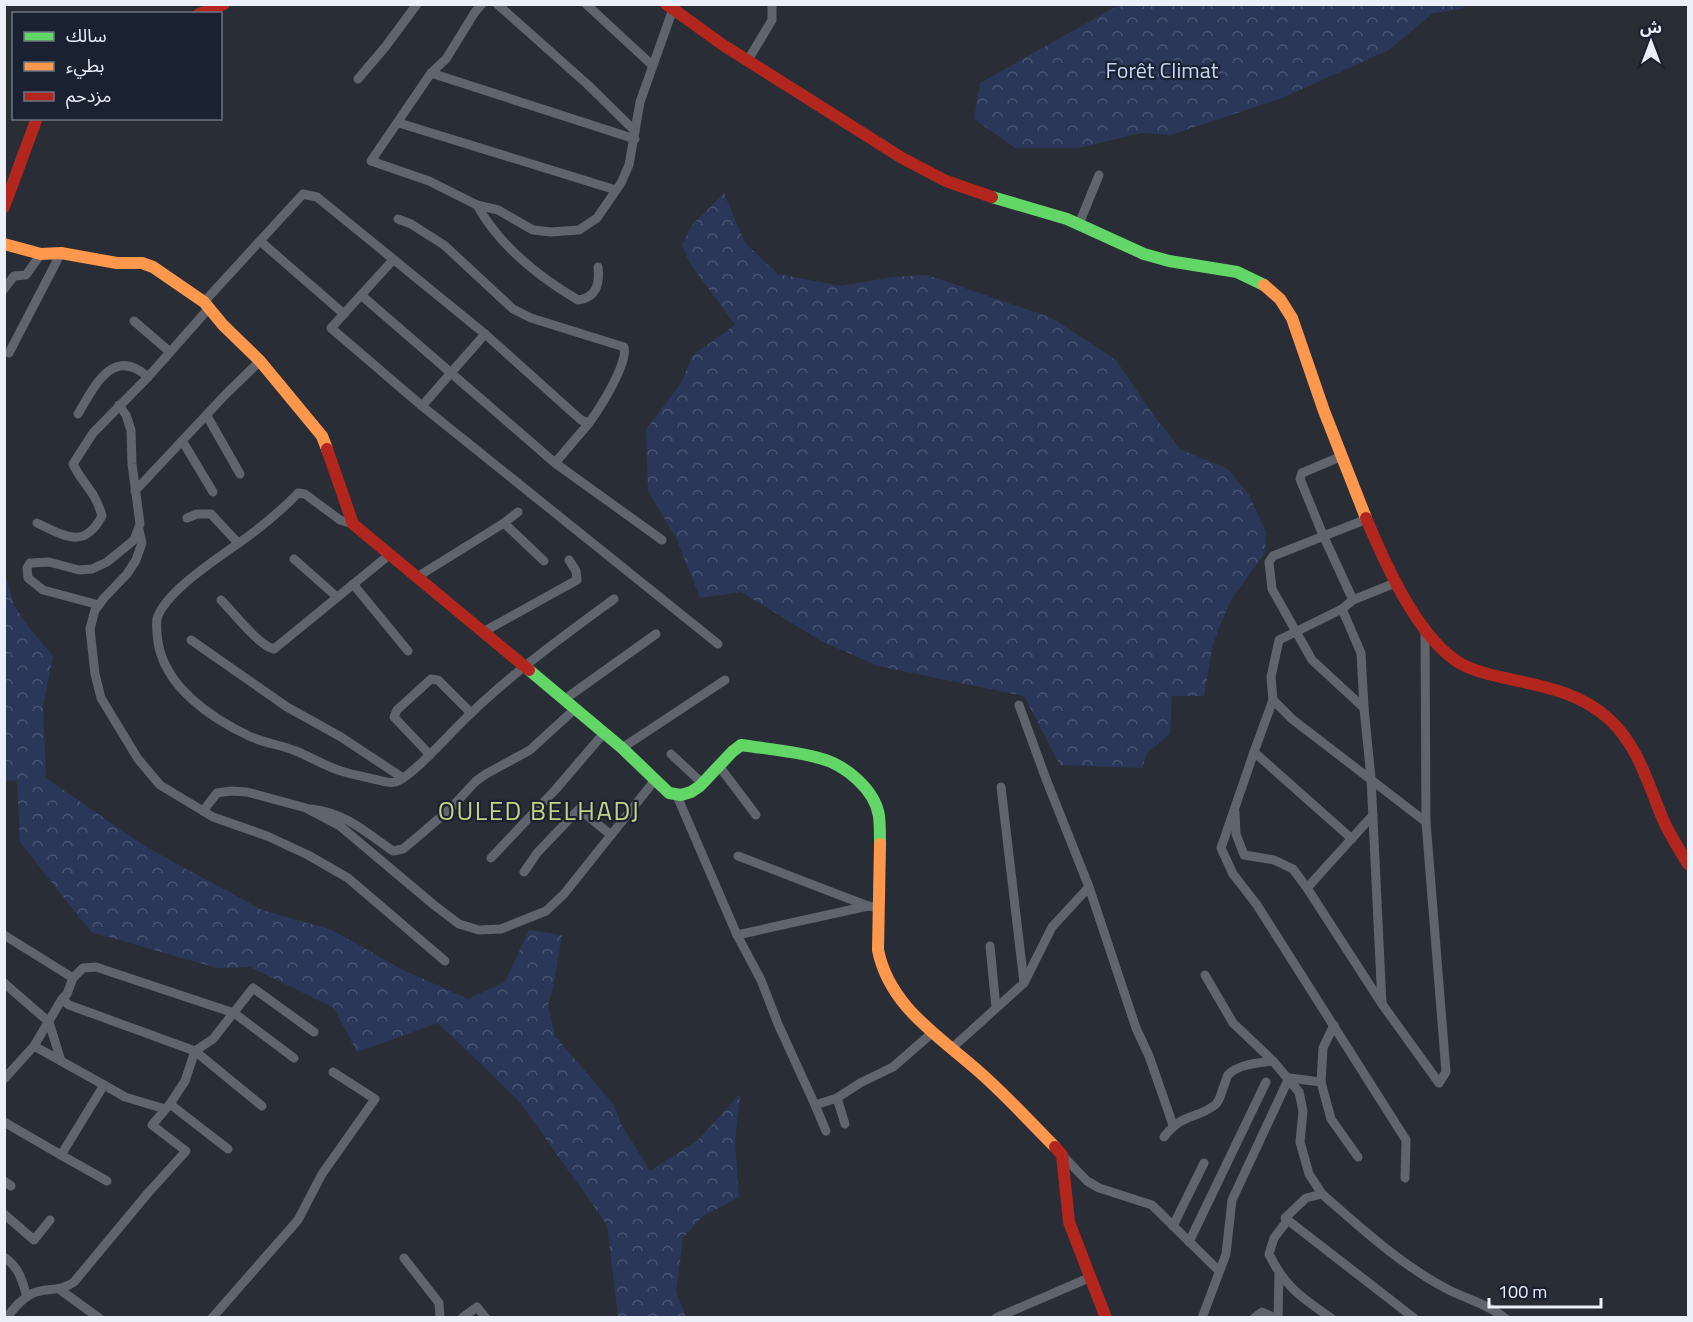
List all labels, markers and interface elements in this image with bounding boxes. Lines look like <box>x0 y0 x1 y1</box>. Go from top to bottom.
legend <box>12 12 222 120</box>
north arrow <box>1621 12 1681 72</box>
text: ش <box>1640 15 1662 39</box>
text: سالك <box>66 22 107 49</box>
text: بطيء <box>66 52 104 79</box>
park label: Forêt Climat <box>1106 53 1219 87</box>
text: مزدحم <box>66 82 111 109</box>
district label: OULED BELHADJ <box>438 791 640 830</box>
scale bar <box>1489 1271 1602 1309</box>
text: 100 m <box>1498 1278 1547 1305</box>

